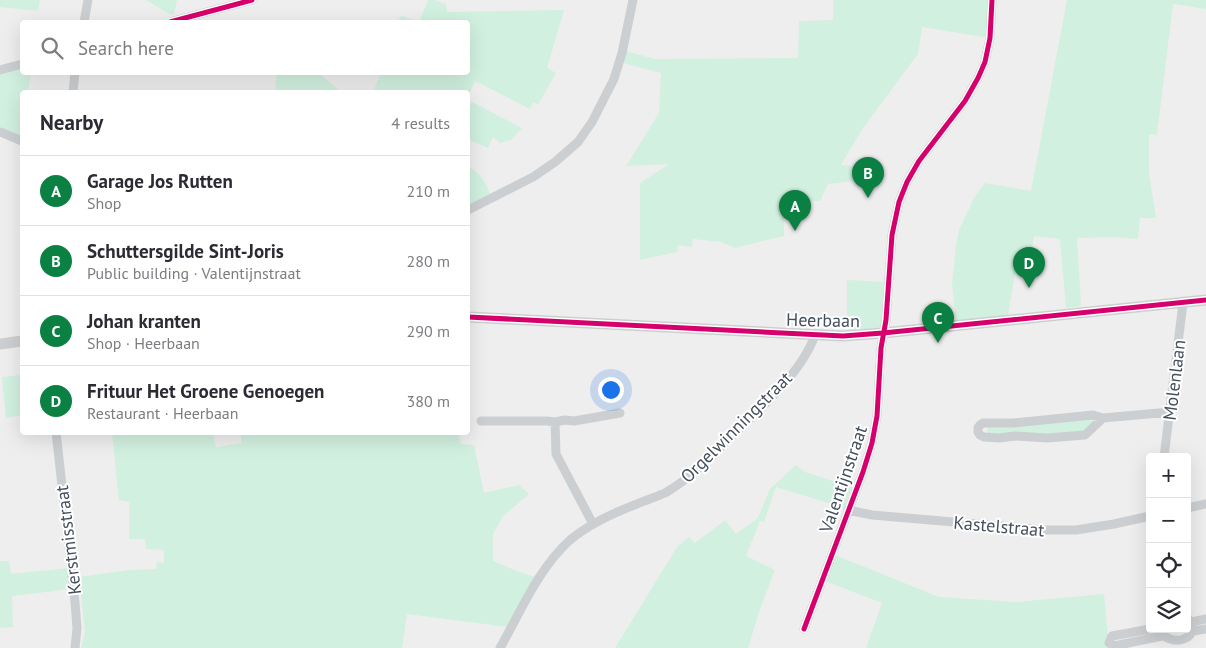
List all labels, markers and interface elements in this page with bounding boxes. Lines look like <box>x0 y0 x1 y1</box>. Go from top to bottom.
search box <box>20 20 470 75</box>
icon: search <box>38 34 66 62</box>
text: Search here <box>78 36 174 60</box>
text: Nearby <box>40 109 103 136</box>
text: 4 results <box>391 113 450 133</box>
pin: B <box>852 157 884 198</box>
text: Garage Jos Rutten <box>87 169 233 193</box>
text: A <box>51 181 61 201</box>
text: 210 m <box>407 181 450 201</box>
pin: A <box>779 190 811 231</box>
text: Shop <box>87 193 121 213</box>
text: Schuttersgilde Sint-Joris <box>87 239 284 263</box>
pin: D <box>1013 247 1045 288</box>
text: B <box>51 251 61 271</box>
text: 280 m <box>407 251 450 271</box>
text: Public building · Valentijnstraat <box>87 263 301 283</box>
pin: C <box>922 302 954 343</box>
street label: Heerbaan <box>786 308 860 332</box>
text: Johan kranten <box>87 309 201 333</box>
text: C <box>52 321 60 341</box>
text: 290 m <box>407 321 450 341</box>
text: Shop · Heerbaan <box>87 333 200 353</box>
street label: Molenlaan <box>1158 338 1190 422</box>
street label: Orgelwinningstraat <box>675 366 797 488</box>
your location <box>598 377 624 403</box>
text: Frituur Het Groene Genoegen <box>87 379 324 403</box>
text: D <box>51 391 61 411</box>
text: 380 m <box>407 391 450 411</box>
text: Restaurant · Heerbaan <box>87 403 239 423</box>
street label: Valentijnstraat <box>814 422 872 537</box>
map controls <box>1146 453 1191 633</box>
button: + <box>1146 453 1191 498</box>
street label: Kerstmisstraat <box>50 484 86 596</box>
button: − <box>1146 498 1191 543</box>
street label: Kastelstraat <box>953 511 1045 541</box>
button: locate <box>1146 543 1191 588</box>
button: layers <box>1146 588 1191 633</box>

